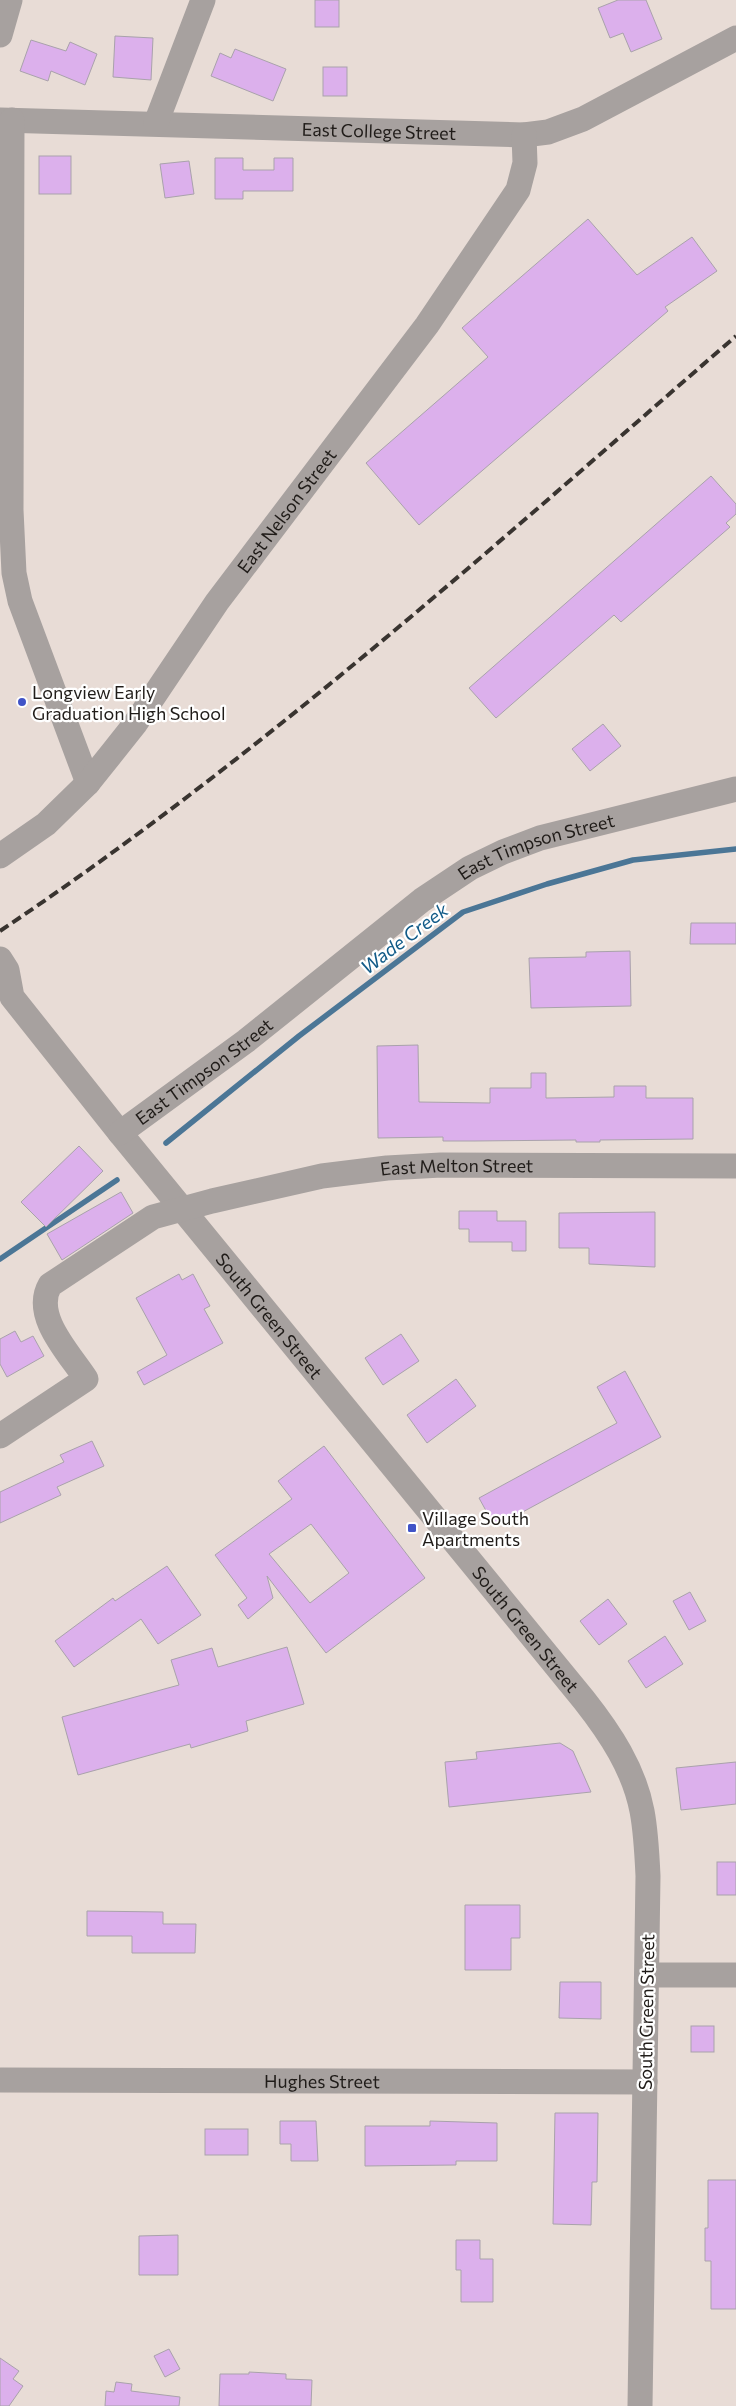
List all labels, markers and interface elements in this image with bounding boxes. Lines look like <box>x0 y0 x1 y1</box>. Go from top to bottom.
street label: East College Street <box>301 118 456 144</box>
street label: East Nelson Street <box>232 444 341 577</box>
place label: Longview Early Graduation High School <box>32 681 226 724</box>
marker: Longview Early Graduation High School <box>16 696 28 708</box>
street label: East Timpson Street <box>453 809 617 884</box>
water label: Wade Creek <box>356 897 453 978</box>
street label: East Timpson Street <box>131 1013 277 1129</box>
street label: East Melton Street <box>379 1154 533 1180</box>
street label: South Green Street <box>211 1248 327 1383</box>
place label: Village South Apartments <box>422 1507 529 1550</box>
marker: Village South Apartments <box>406 1522 418 1534</box>
street label: South Green Street <box>468 1561 584 1696</box>
street label: South Green Street <box>634 1934 658 2090</box>
street label: Hughes Street <box>264 2070 380 2092</box>

